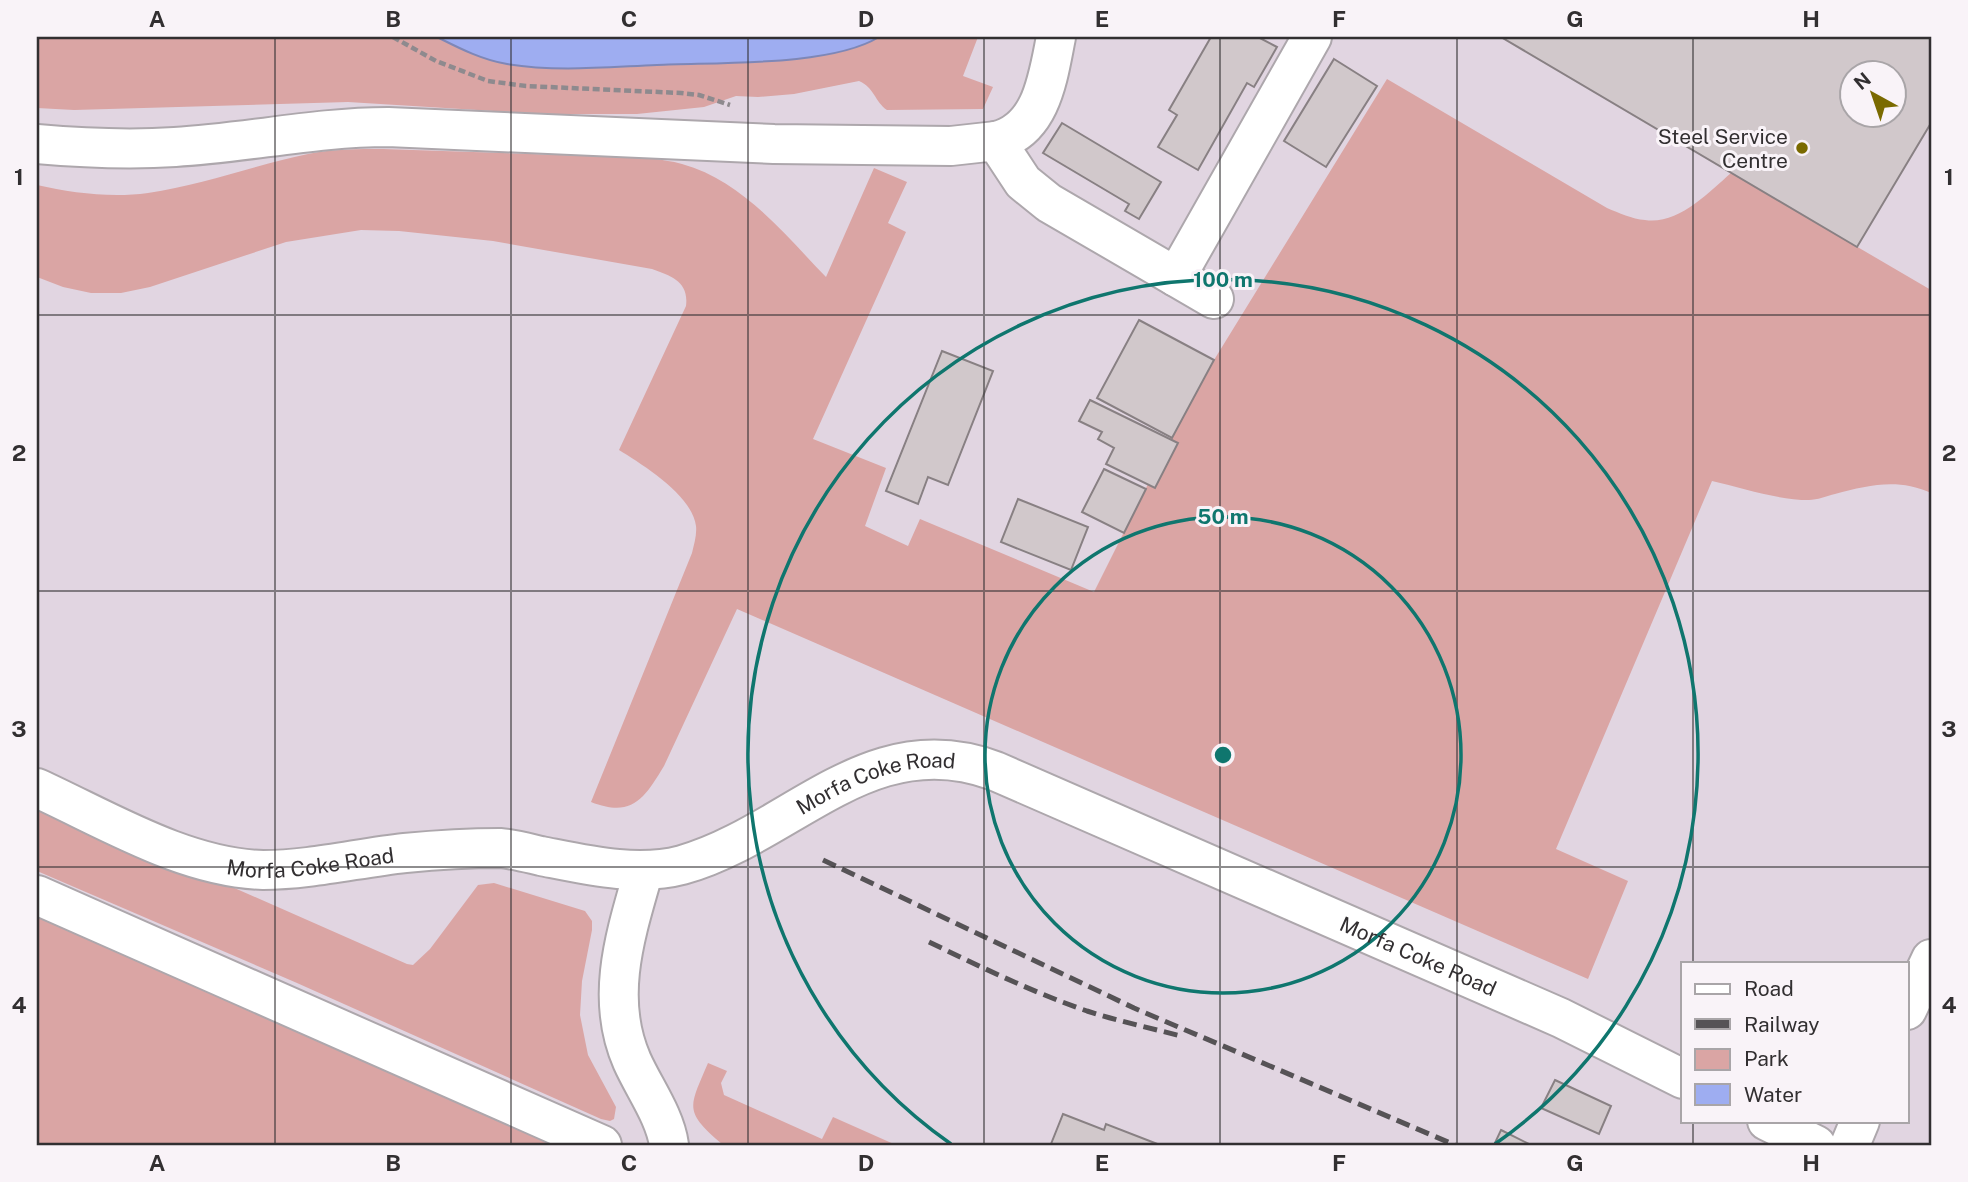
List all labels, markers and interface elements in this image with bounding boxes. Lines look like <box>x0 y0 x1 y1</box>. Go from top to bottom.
text: A <box>149 5 166 32</box>
text: B <box>385 5 401 32</box>
text: C <box>621 5 637 32</box>
text: D <box>858 5 874 32</box>
text: E <box>1095 5 1109 32</box>
text: F <box>1332 5 1346 32</box>
text: G <box>1566 5 1584 32</box>
text: H <box>1802 5 1820 32</box>
north arrow <box>1839 60 1909 130</box>
text: N <box>1849 68 1875 94</box>
place label: Steel Service Centre <box>1658 124 1788 173</box>
marker: Steel Service Centre <box>1794 140 1810 156</box>
text: 1 <box>14 163 24 190</box>
text: 1 <box>1944 163 1954 190</box>
text: 100 m <box>1193 267 1253 292</box>
text: 2 <box>12 439 26 466</box>
text: 2 <box>1942 439 1956 466</box>
text: 50 m <box>1197 504 1249 529</box>
text: 3 <box>11 715 27 742</box>
text: 3 <box>1941 715 1957 742</box>
centre of rings <box>1211 743 1235 767</box>
street label: Morfa Coke Road <box>791 747 957 819</box>
street label: Morfa Coke Road <box>225 842 396 883</box>
street label: Morfa Coke Road <box>1336 911 1500 1001</box>
legend <box>1681 962 1909 1122</box>
text: Road <box>1744 976 1794 1001</box>
text: 4 <box>11 991 27 1018</box>
text: 4 <box>1941 991 1957 1018</box>
text: Railway <box>1744 1012 1820 1037</box>
text: Park <box>1744 1046 1789 1071</box>
text: Water <box>1744 1082 1802 1107</box>
text: A <box>149 1149 166 1176</box>
text: B <box>385 1149 401 1176</box>
text: C <box>621 1149 637 1176</box>
text: D <box>858 1149 874 1176</box>
text: E <box>1095 1149 1109 1176</box>
text: F <box>1332 1149 1346 1176</box>
text: G <box>1566 1149 1584 1176</box>
text: H <box>1802 1149 1820 1176</box>

